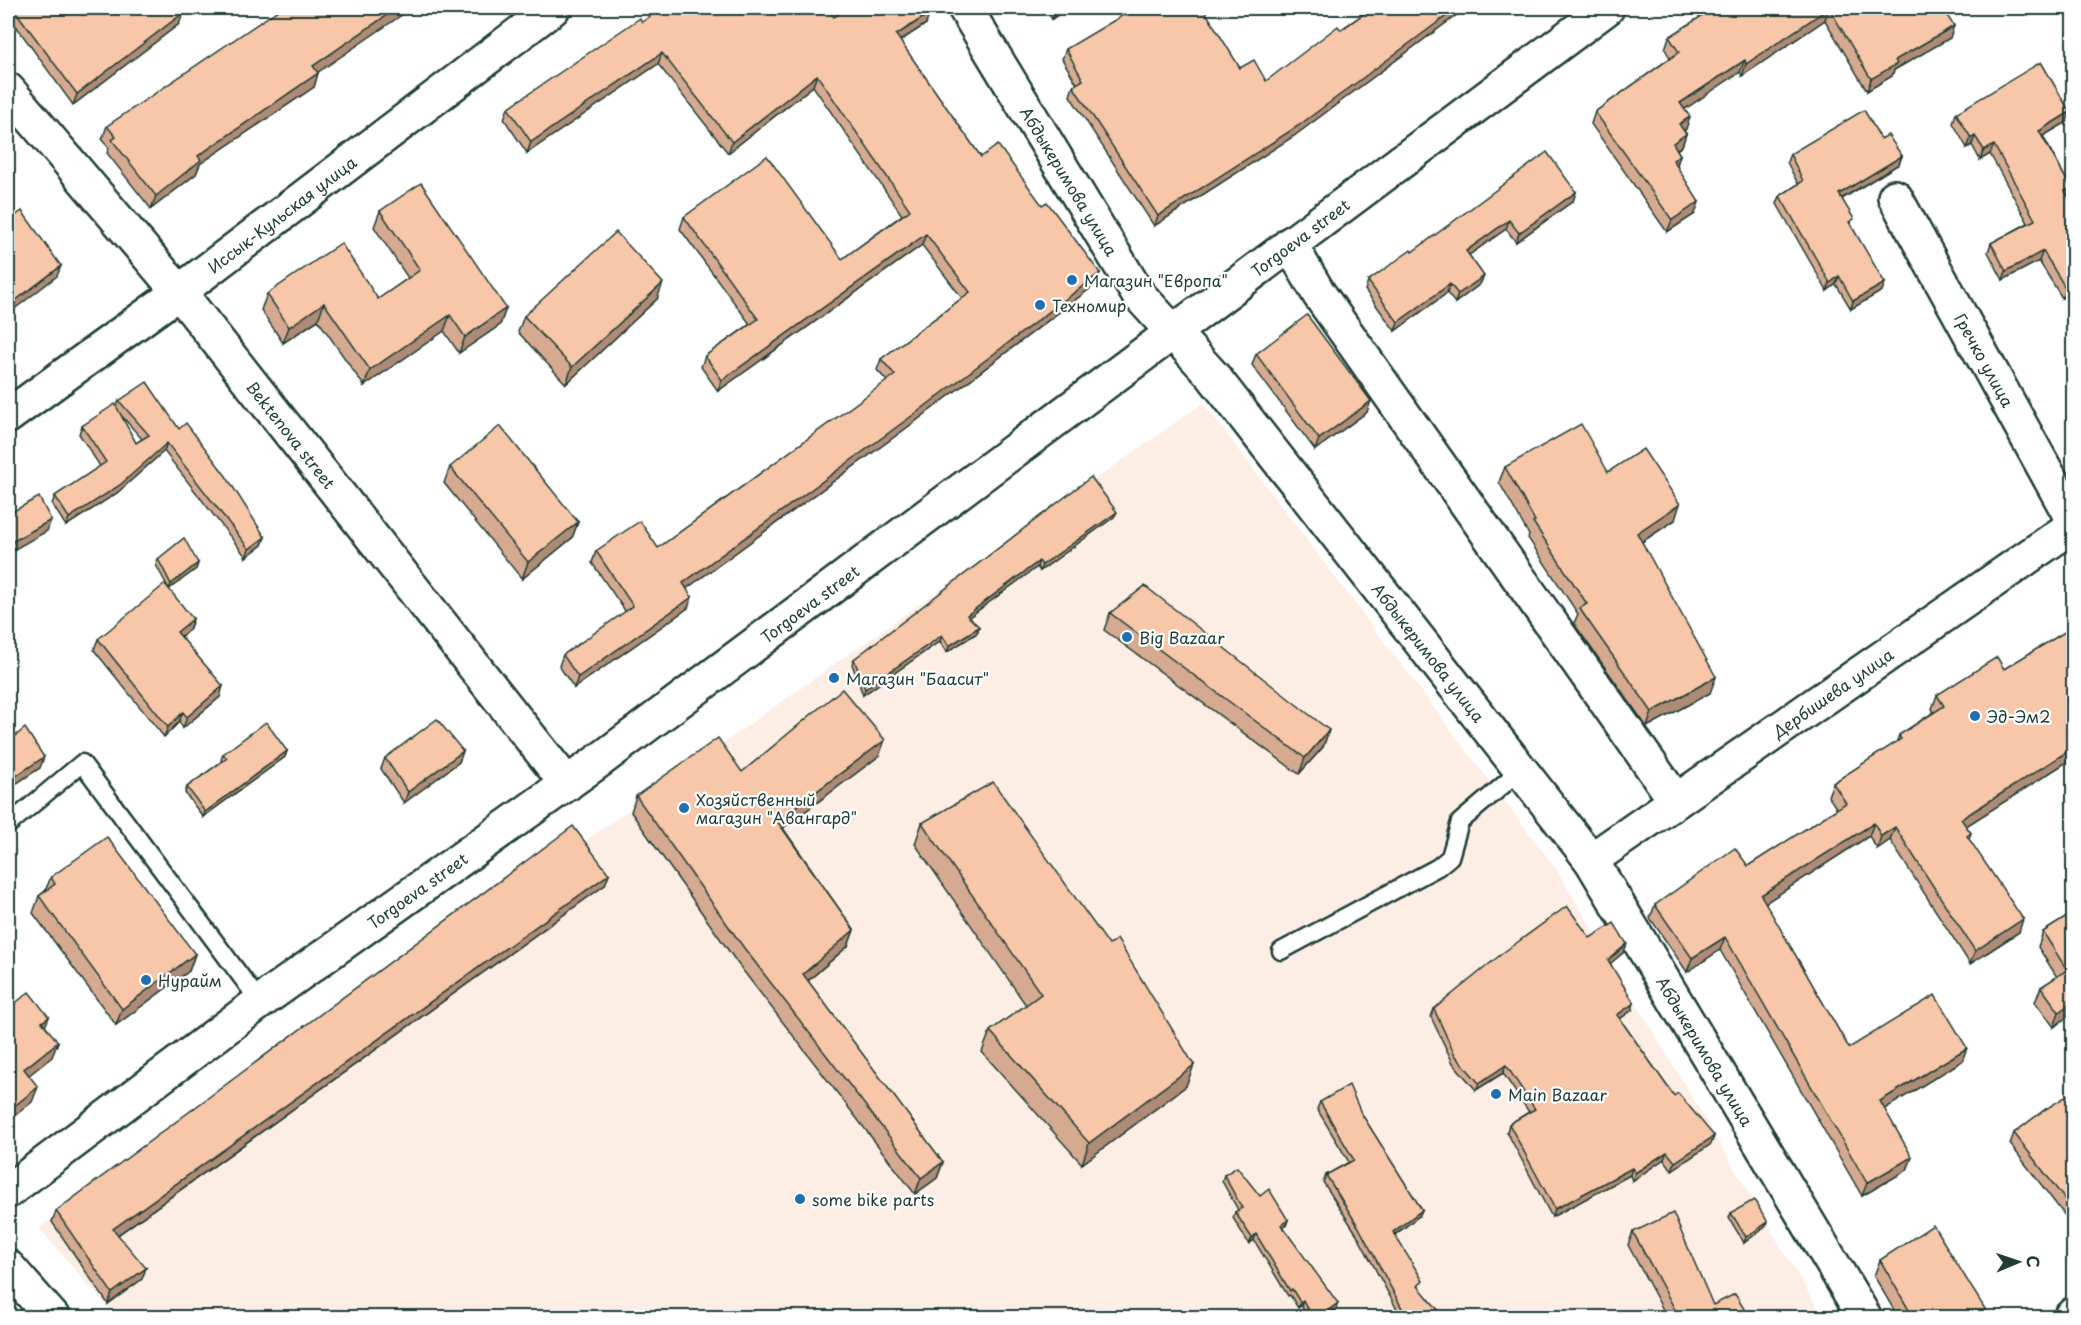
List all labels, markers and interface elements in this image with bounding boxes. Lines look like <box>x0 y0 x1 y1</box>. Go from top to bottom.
street label: Абдыкеримова улица <box>1015 102 1124 260</box>
street label: Иссык-Кульская улица <box>202 150 361 278</box>
street label: Torgoeva street <box>1246 192 1355 282</box>
place label: Магазин "Европа" <box>1084 268 1228 292</box>
marker: Магазин "Европа" <box>1065 273 1079 287</box>
place label: Техномир <box>1052 293 1127 317</box>
marker: Техномир <box>1033 298 1047 312</box>
street label: Гречко улица <box>1949 309 2020 411</box>
street label: Bektenova street <box>241 375 342 494</box>
street label: Torgoeva street <box>755 558 864 648</box>
street label: Абдыкеримова улица <box>1367 578 1491 727</box>
place label: Big Bazaar <box>1139 625 1225 649</box>
marker: Big Bazaar <box>1120 630 1134 644</box>
street label: Дербишева улица <box>1766 642 1898 743</box>
place label: Магазин "Баасит" <box>846 666 989 690</box>
marker: Магазин "Баасит" <box>827 671 841 685</box>
place label: Эд-Эм2 <box>1986 704 2051 728</box>
marker: Эд-Эм2 <box>1968 709 1982 723</box>
place label: Хозяйственный магазин "Авангард" <box>696 787 857 829</box>
marker: Хозяйственный магазин "Авангард" <box>677 801 691 815</box>
street label: Torgoeva street <box>362 846 473 934</box>
place label: Нурайм <box>158 968 222 992</box>
street label: Абдыкеримова улица <box>1651 972 1759 1130</box>
marker: Нурайм <box>139 973 153 987</box>
place label: Main Bazaar <box>1508 1082 1608 1106</box>
marker: Main Bazaar <box>1489 1087 1503 1101</box>
place label: some bike parts <box>812 1187 934 1211</box>
marker: some bike parts <box>793 1192 807 1206</box>
north arrow <box>1988 1232 2048 1292</box>
text: С <box>2022 1255 2046 1268</box>

